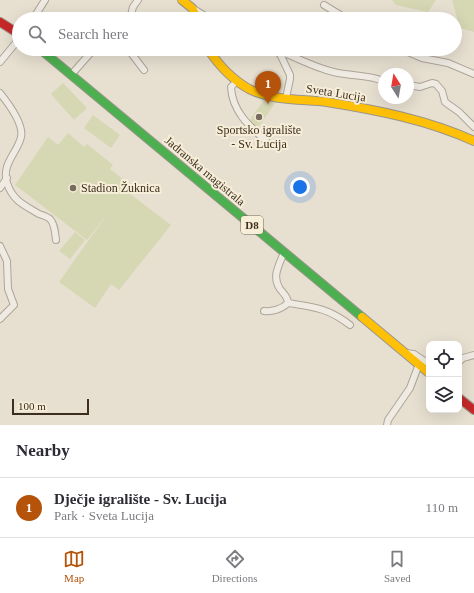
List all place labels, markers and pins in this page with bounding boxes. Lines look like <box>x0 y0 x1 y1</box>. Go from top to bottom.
pin: 1 <box>255 71 281 104</box>
marker: Sportsko igralište - Sv. Lucija <box>254 112 264 122</box>
place label: Sportsko igralište - Sv. Lucija <box>217 123 301 151</box>
place label: Stadion Žuknica <box>81 181 161 195</box>
marker: Stadion Žuknica <box>68 183 78 193</box>

